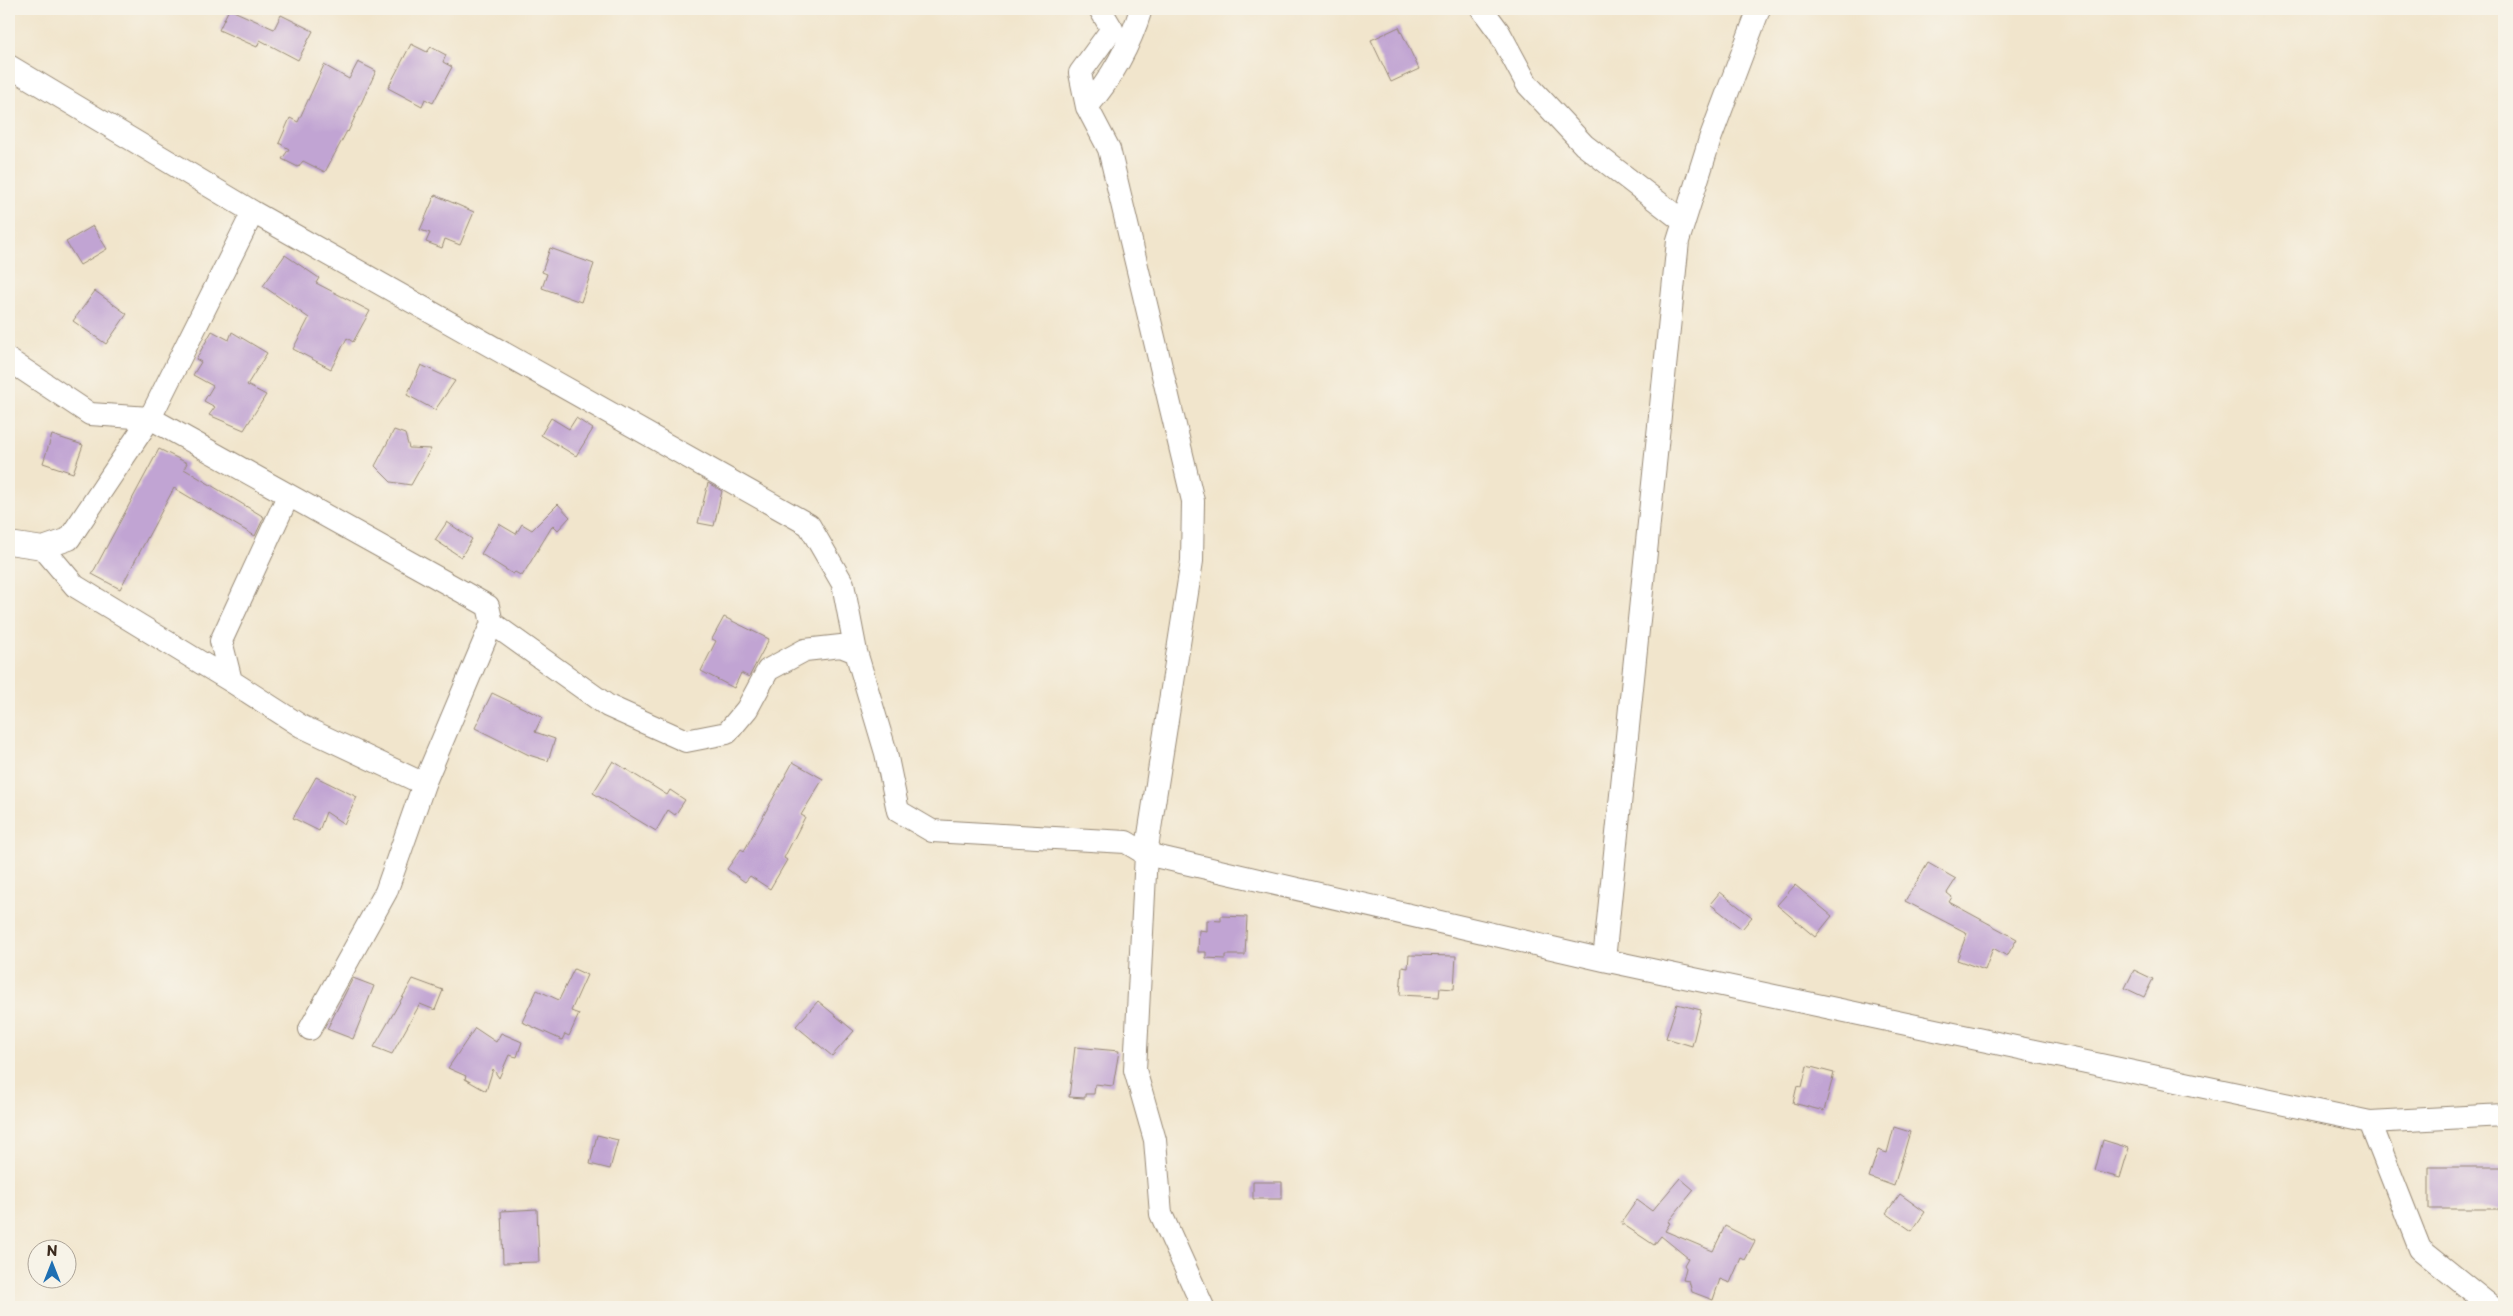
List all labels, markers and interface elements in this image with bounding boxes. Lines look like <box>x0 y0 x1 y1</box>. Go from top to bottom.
north arrow <box>28 1238 78 1288</box>
text: N <box>46 1240 58 1261</box>

